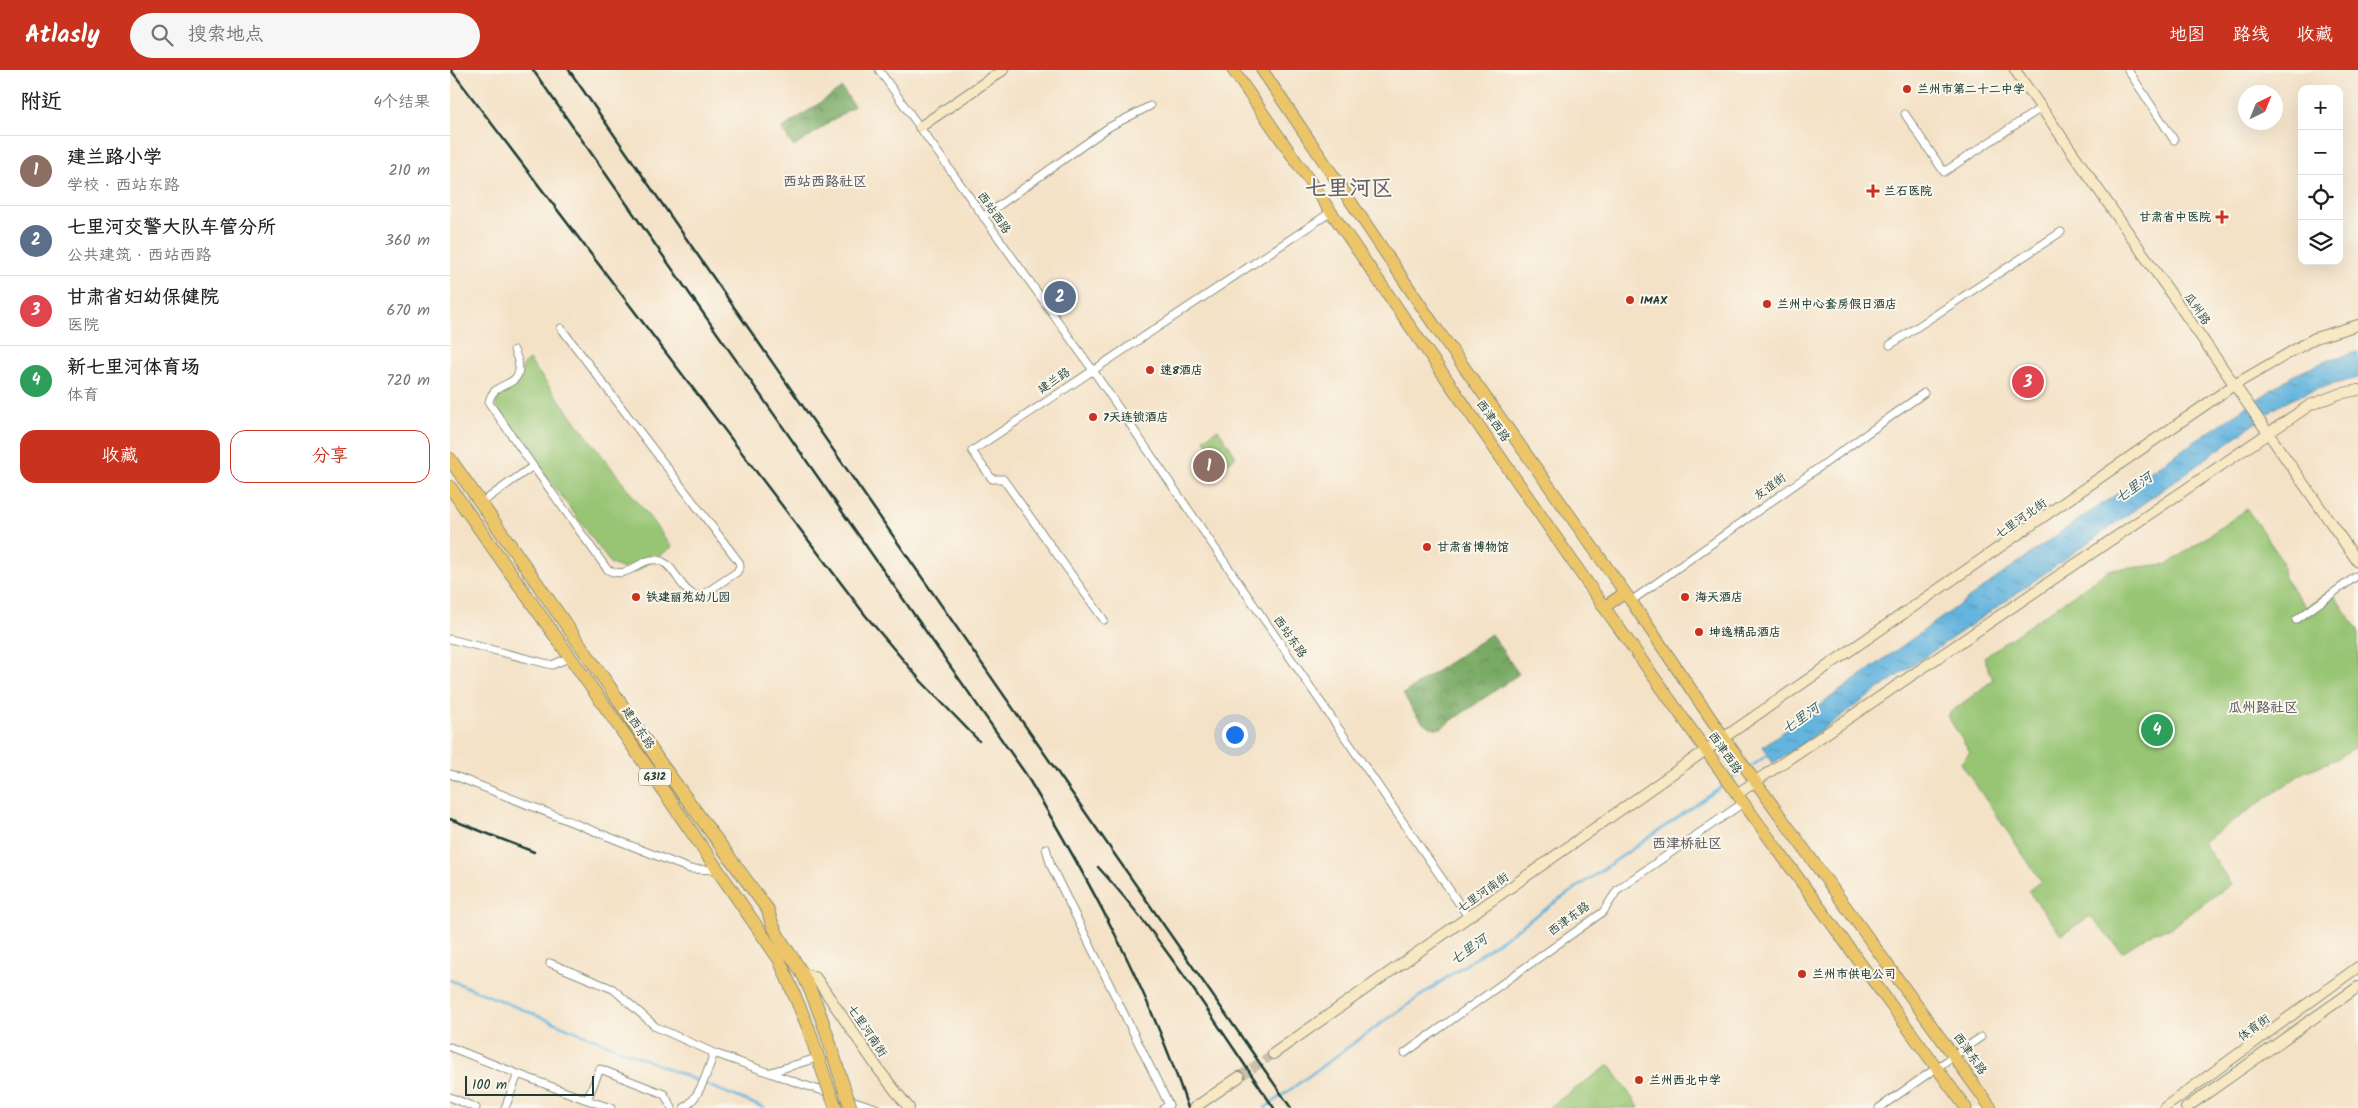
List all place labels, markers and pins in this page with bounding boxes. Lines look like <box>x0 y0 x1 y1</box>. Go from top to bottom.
place label: 兰州市第二十二中学 <box>1917 80 2025 99</box>
marker: 兰州市第二十二中学 <box>1901 83 1913 95</box>
place label: 兰石医院 <box>1884 182 1932 201</box>
marker: 兰石医院 <box>1866 184 1880 198</box>
place label: 甘肃省中医院 <box>2139 208 2211 227</box>
marker: 甘肃省中医院 <box>2215 210 2229 224</box>
pin: 2 <box>1044 278 1076 316</box>
place label: IMAX <box>1640 291 1668 310</box>
marker: IMAX <box>1624 294 1636 306</box>
place label: 兰州中心套房假日酒店 <box>1777 295 1897 314</box>
marker: 兰州中心套房假日酒店 <box>1761 298 1773 310</box>
place label: 速8酒店 <box>1160 361 1203 380</box>
pin: 3 <box>2012 363 2044 401</box>
marker: 速8酒店 <box>1144 364 1156 376</box>
place label: 7天连锁酒店 <box>1103 408 1169 427</box>
marker: 7天连锁酒店 <box>1087 411 1099 423</box>
pin: 1 <box>1193 447 1225 485</box>
place label: 甘肃省博物馆 <box>1437 538 1509 557</box>
marker: 甘肃省博物馆 <box>1421 541 1433 553</box>
place label: 铁建丽苑幼儿园 <box>646 588 730 607</box>
place label: 海天酒店 <box>1695 588 1743 607</box>
marker: 铁建丽苑幼儿园 <box>630 591 642 603</box>
marker: 海天酒店 <box>1679 591 1691 603</box>
place label: 坤逸精品酒店 <box>1709 623 1781 642</box>
marker: 坤逸精品酒店 <box>1693 626 1705 638</box>
pin: 4 <box>2141 711 2173 749</box>
place label: 兰州市供电公司 <box>1812 965 1896 984</box>
marker: 兰州市供电公司 <box>1796 968 1808 980</box>
place label: 兰州西北中学 <box>1649 1071 1721 1090</box>
marker: 兰州西北中学 <box>1633 1074 1645 1086</box>

